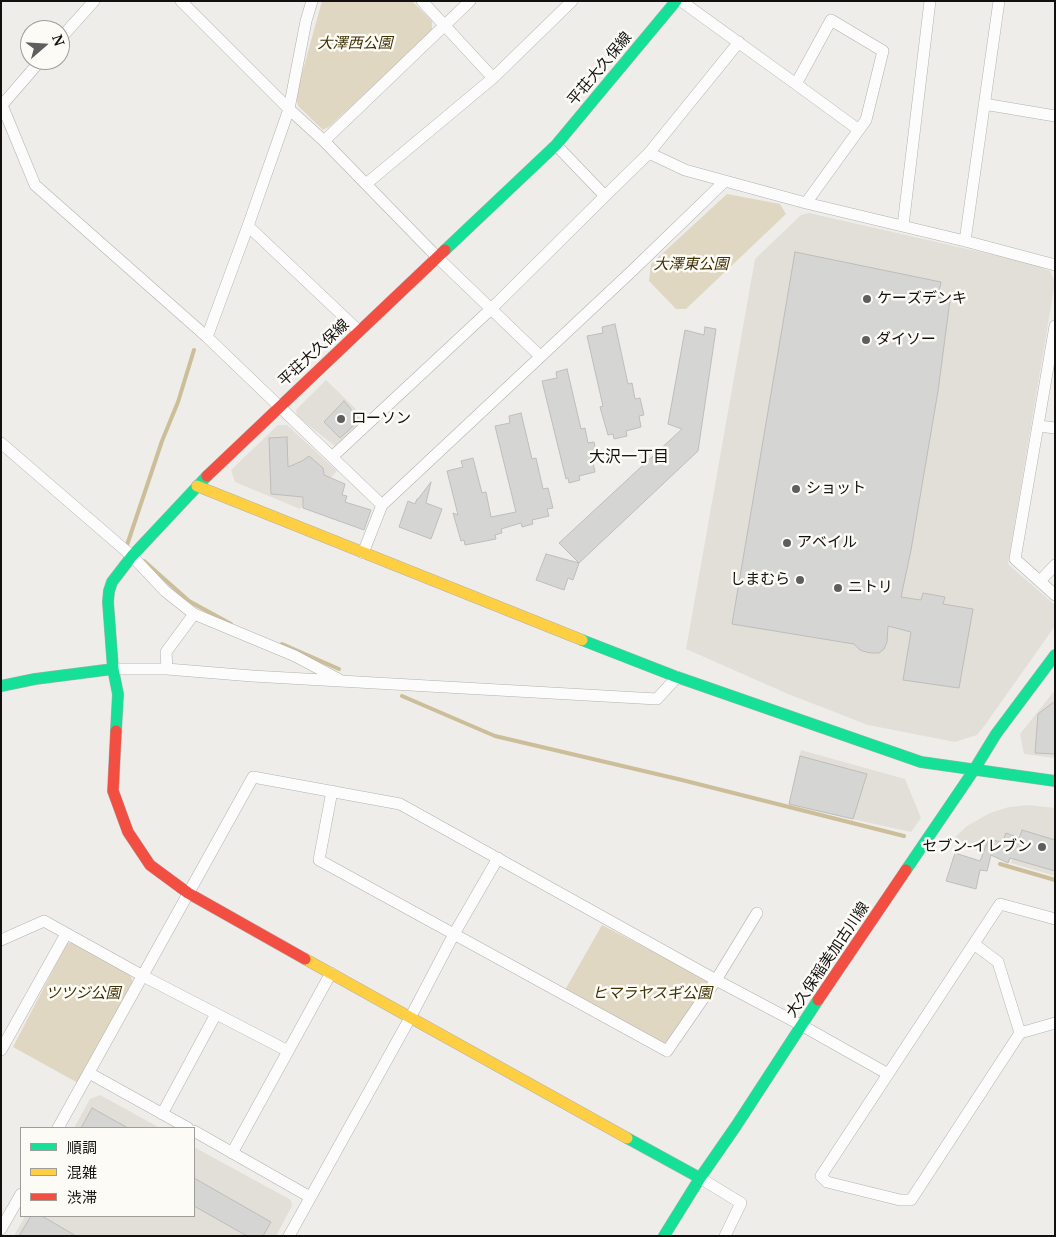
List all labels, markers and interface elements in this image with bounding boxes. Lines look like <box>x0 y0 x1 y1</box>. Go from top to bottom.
north arrow <box>20 20 70 70</box>
street label: 平荘大久保線 <box>564 29 636 109</box>
text: N <box>48 32 69 49</box>
park label: 大澤西公園 <box>318 35 392 53</box>
park label: 大澤東公園 <box>654 256 728 274</box>
place label: ケーズデンキ <box>877 290 967 308</box>
marker: ケーズデンキ <box>861 293 873 305</box>
street label: 平荘大久保線 <box>275 316 353 390</box>
place label: ダイソー <box>876 331 936 349</box>
marker: ダイソー <box>860 334 872 346</box>
place label: ローソン <box>351 410 411 428</box>
marker: ローソン <box>335 413 347 425</box>
district label: 大沢一丁目 <box>589 447 669 467</box>
place label: ショット <box>806 480 866 498</box>
marker: ショット <box>790 483 802 495</box>
place label: アベイル <box>797 534 857 552</box>
marker: アベイル <box>781 537 793 549</box>
place label: しまむら <box>730 571 790 589</box>
marker: しまむら <box>794 574 806 586</box>
place label: ニトリ <box>848 579 893 597</box>
marker: ニトリ <box>832 582 844 594</box>
place label: セブン-イレブン <box>922 838 1032 856</box>
marker: セブン-イレブン <box>1036 841 1048 853</box>
street label: 大久保稲美加古川線 <box>783 899 873 1021</box>
park label: ツツジ公園 <box>46 985 120 1003</box>
park label: ヒマラヤスギ公園 <box>592 985 712 1003</box>
legend <box>20 1127 195 1217</box>
text: 順調 <box>67 1137 97 1157</box>
text: 混雑 <box>67 1162 97 1182</box>
text: 渋滞 <box>67 1187 97 1207</box>

